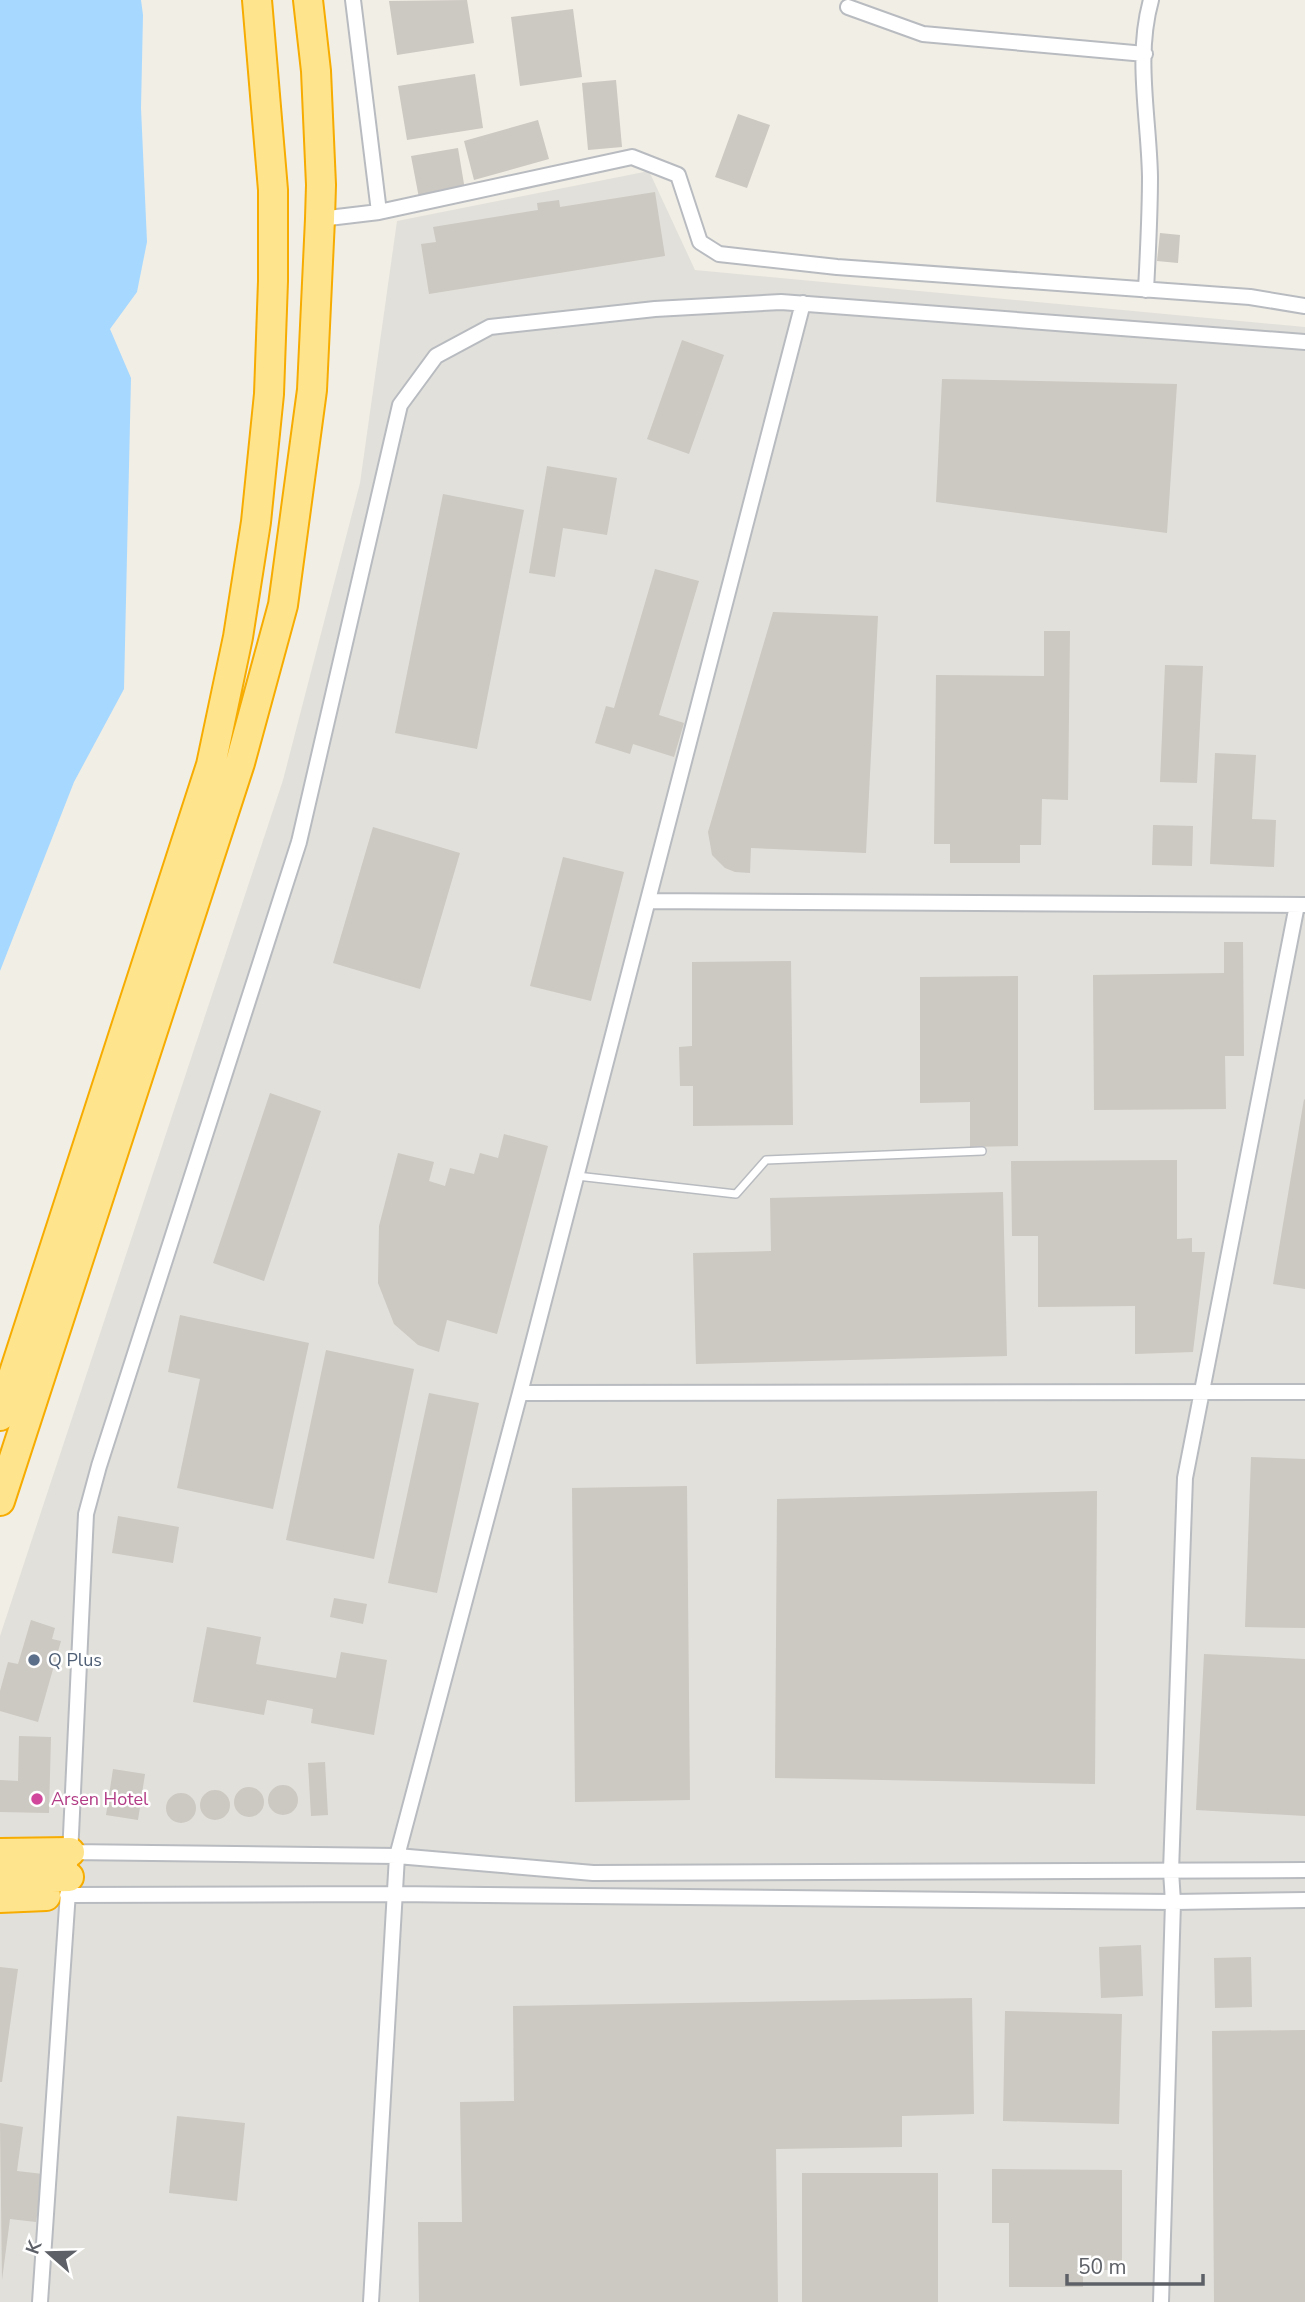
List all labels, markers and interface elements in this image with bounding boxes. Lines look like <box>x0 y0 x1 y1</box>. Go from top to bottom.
place label: Q Plus <box>48 1648 102 1672</box>
marker: Q Plus <box>26 1652 42 1668</box>
place label: Arsen Hotel <box>51 1787 149 1811</box>
marker: Arsen Hotel <box>29 1791 45 1807</box>
north arrow <box>14 2218 84 2288</box>
text: K <box>20 2236 49 2258</box>
scale bar <box>1067 2242 1204 2286</box>
text: 50 m <box>1078 2253 1127 2281</box>

